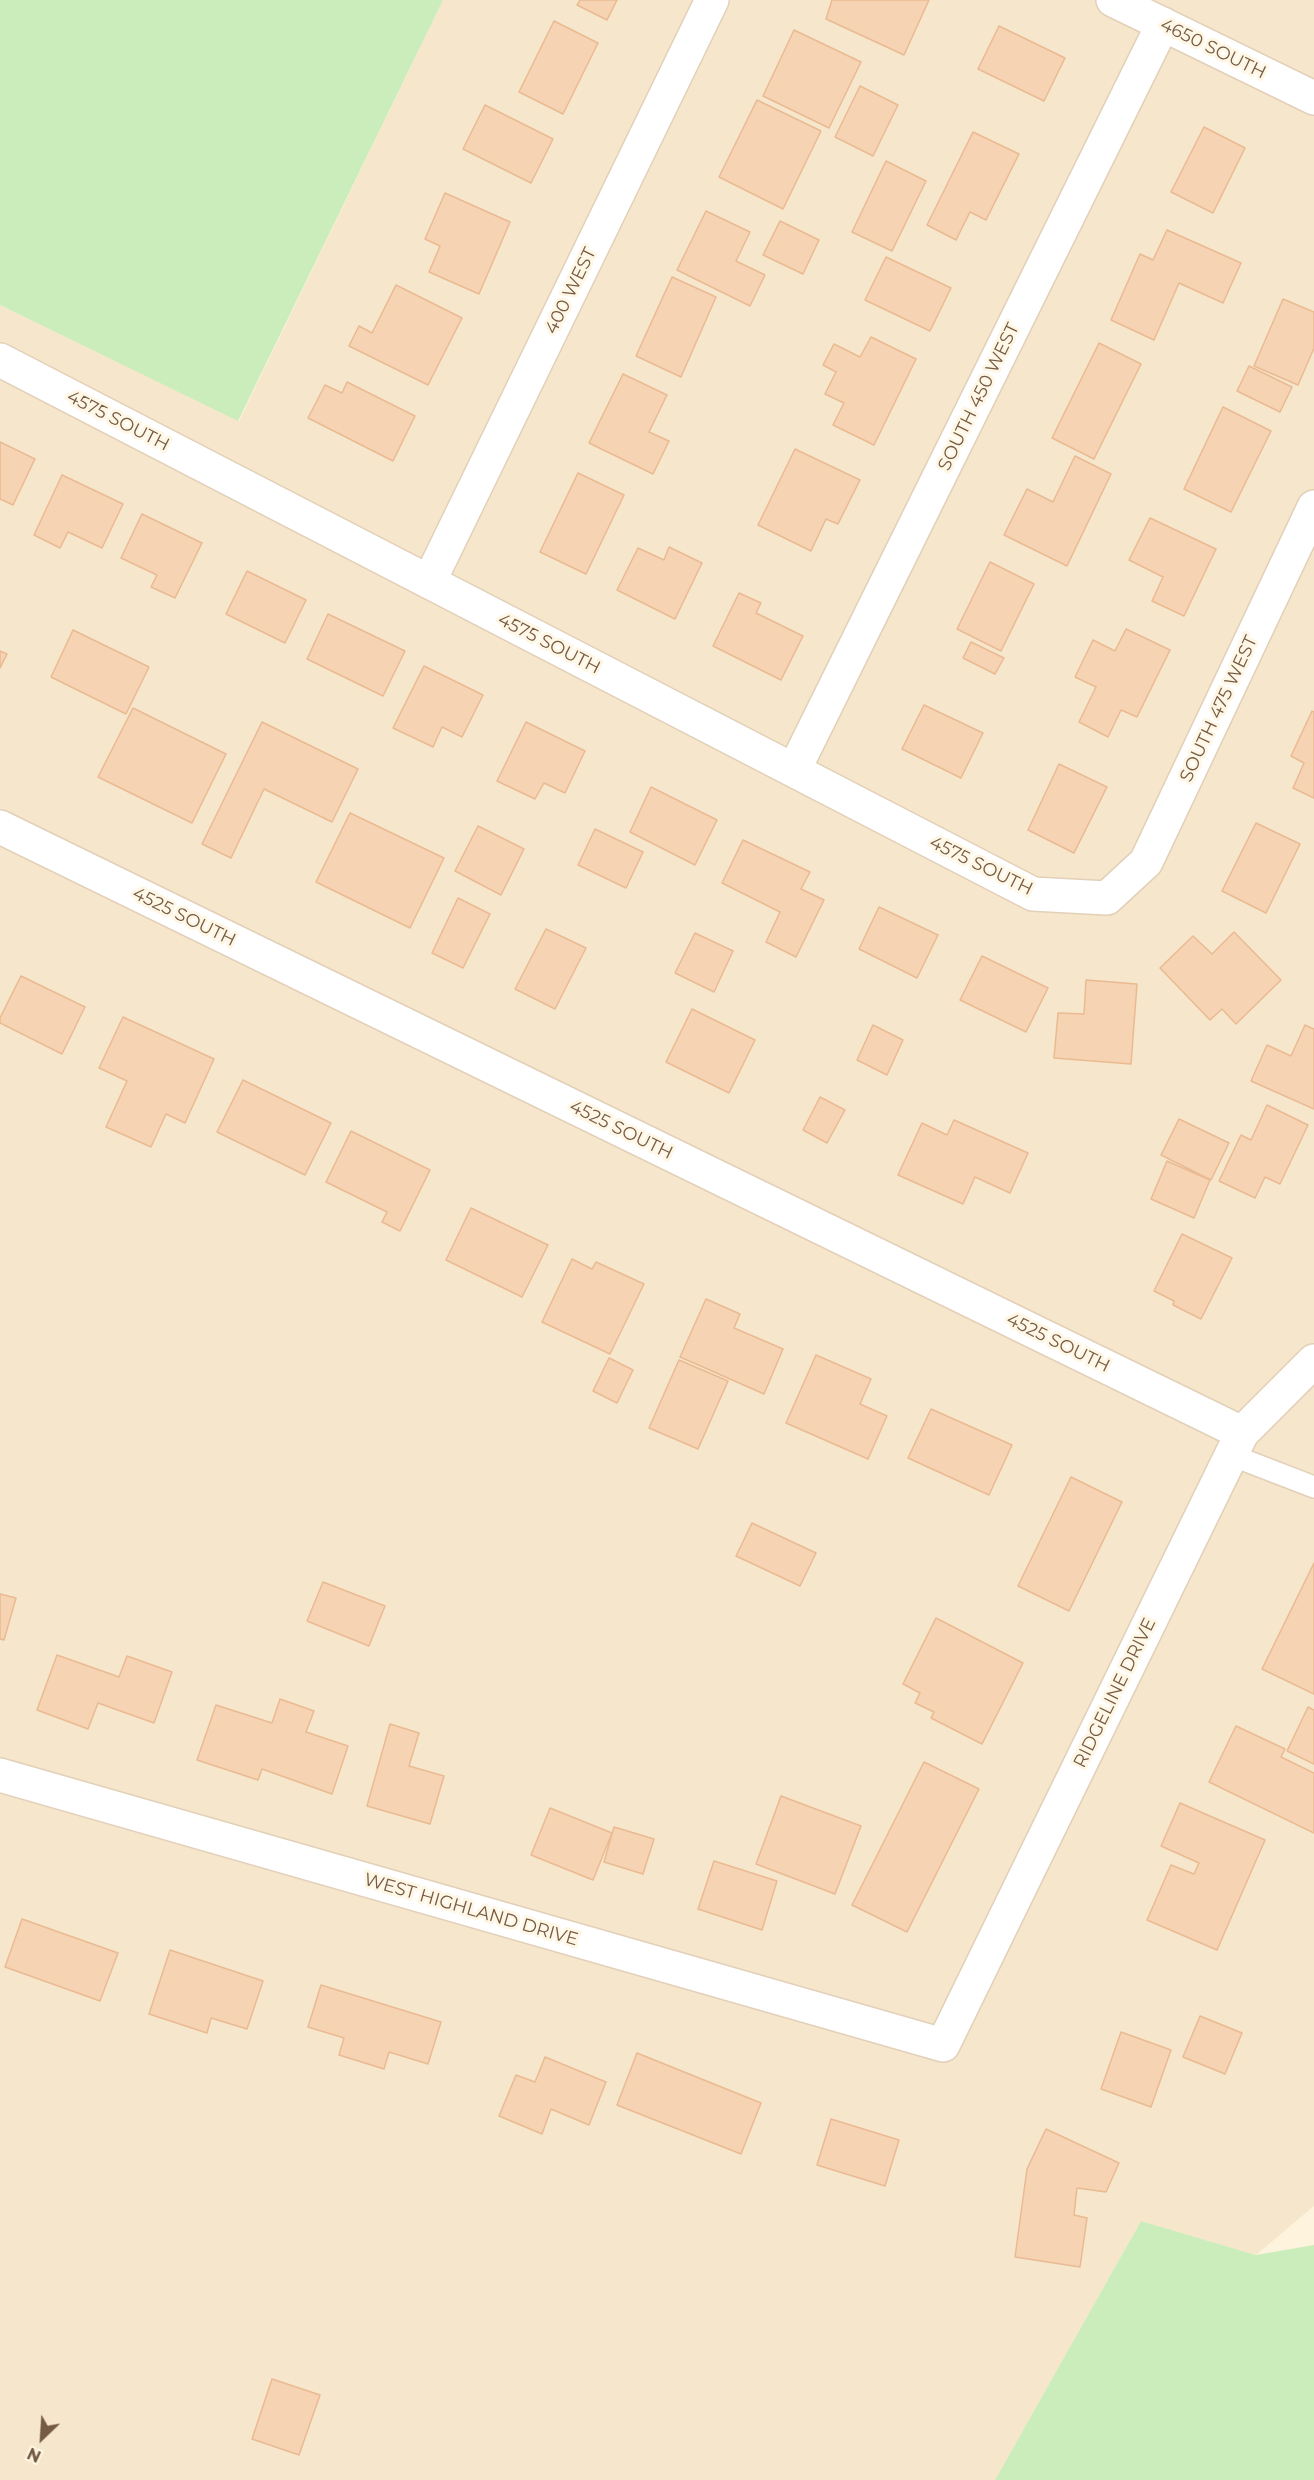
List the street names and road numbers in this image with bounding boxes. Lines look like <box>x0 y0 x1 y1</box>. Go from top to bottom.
street label: 4650 SOUTH <box>1157 14 1269 84</box>
street label: 400 WEST <box>541 244 601 338</box>
street label: SOUTH 450 WEST <box>934 320 1024 474</box>
street label: 4575 SOUTH <box>63 386 173 456</box>
street label: 4575 SOUTH <box>494 609 604 679</box>
street label: SOUTH 475 WEST <box>1176 632 1262 786</box>
street label: 4575 SOUTH <box>926 832 1036 900</box>
street label: 4525 SOUTH <box>129 883 239 951</box>
street label: 4525 SOUTH <box>566 1096 676 1164</box>
street label: 4525 SOUTH <box>1003 1309 1113 1377</box>
street label: RIDGELINE DRIVE <box>1069 1615 1161 1771</box>
street label: WEST HIGHLAND DRIVE <box>362 1869 580 1951</box>

